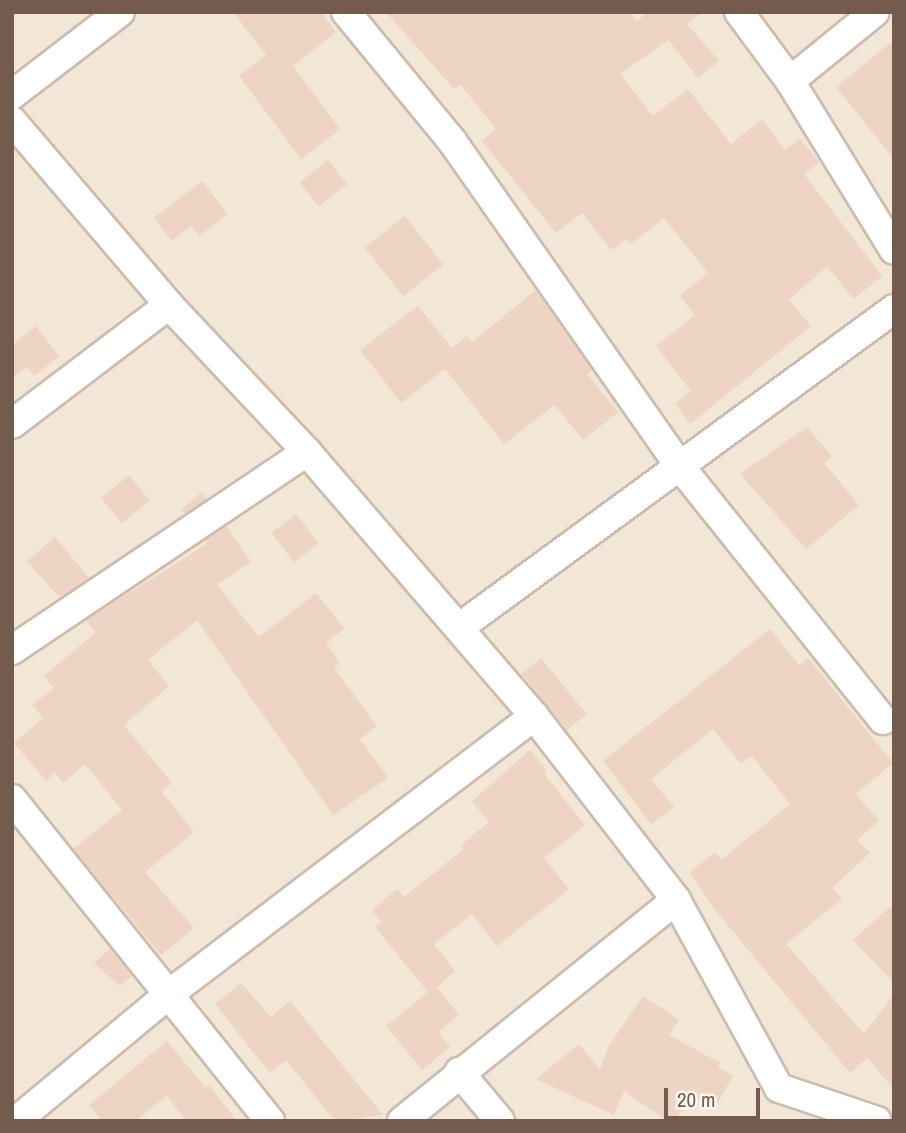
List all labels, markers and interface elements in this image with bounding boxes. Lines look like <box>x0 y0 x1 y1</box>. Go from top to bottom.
scale bar <box>668 1074 764 1118</box>
text: 20 m <box>677 1085 715 1114</box>

